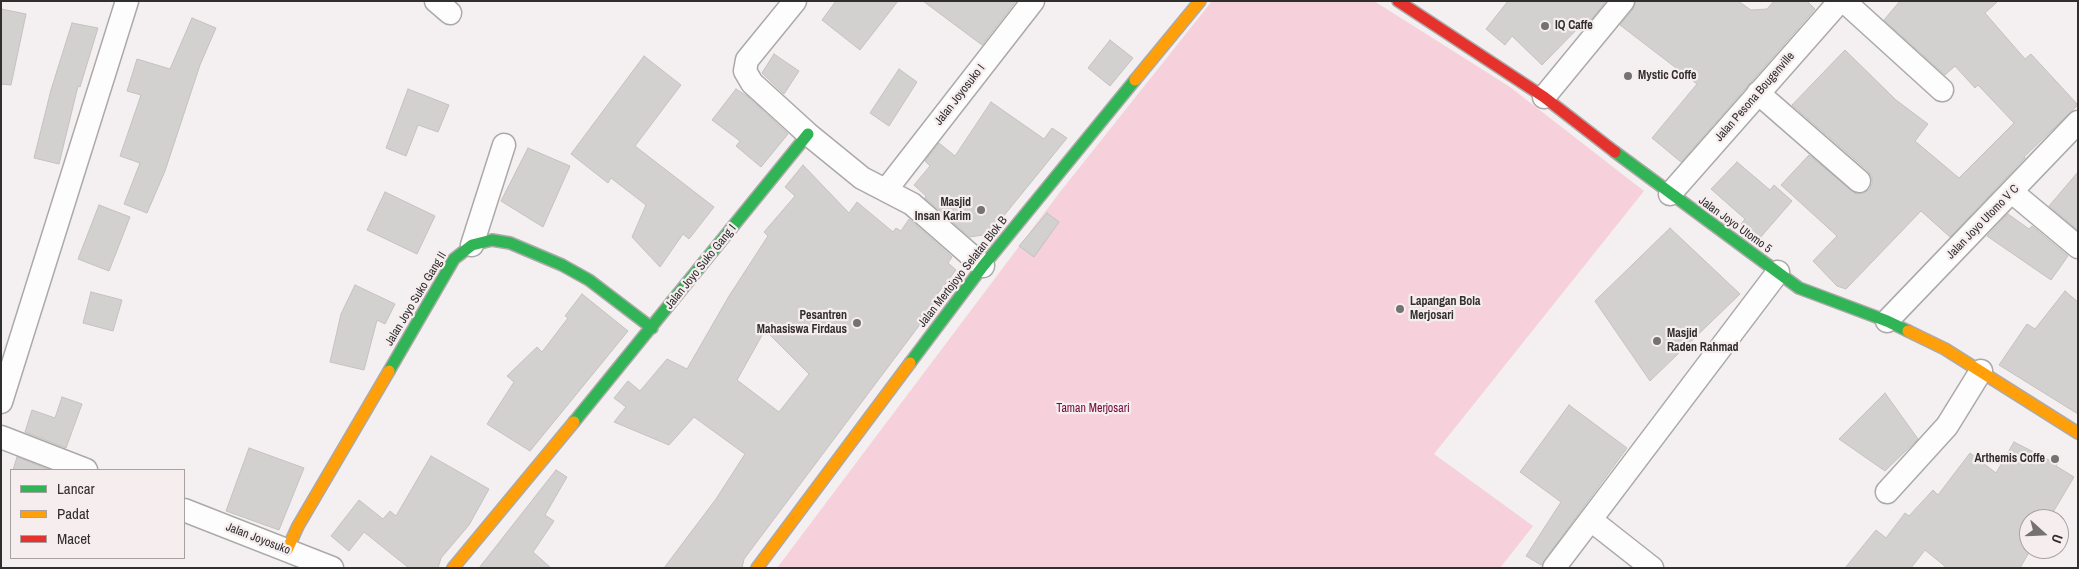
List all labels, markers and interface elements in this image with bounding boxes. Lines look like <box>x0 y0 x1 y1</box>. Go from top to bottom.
place label: IQ Caffe <box>1555 19 1593 33</box>
marker: IQ Caffe <box>1539 20 1551 32</box>
street label: Jalan Pesona Bougenville <box>1712 49 1798 145</box>
street label: Jalan Joyosuko I <box>932 62 988 128</box>
place label: Mystic Coffe <box>1638 69 1696 83</box>
marker: Mystic Coffe <box>1622 70 1634 82</box>
street label: Jalan Joyo Utomo V C <box>1944 182 2022 262</box>
street label: Jalan Joyo Utomo 5 <box>1696 194 1774 256</box>
place label: Masjid Insan Karim <box>915 196 971 224</box>
marker: Masjid Insan Karim <box>975 204 987 216</box>
street label: Jalan Mertojoyo Selatan Blok B <box>915 214 1011 330</box>
street label: Jalan Joyo Suko Gang I <box>663 222 739 312</box>
street label: Jalan Joyo Suko Gang II <box>382 249 450 349</box>
place label: Lapangan Bola Merjosari <box>1410 295 1481 323</box>
marker: Lapangan Bola Merjosari <box>1394 303 1406 315</box>
place label: Pesantren Mahasiswa Firdaus <box>757 309 847 337</box>
marker: Pesantren Mahasiswa Firdaus <box>851 317 863 329</box>
place label: Masjid Raden Rahmad <box>1667 327 1739 355</box>
marker: Masjid Raden Rahmad <box>1651 335 1663 347</box>
park label: Taman Merjosari <box>1056 402 1130 416</box>
place label: Arthemis Coffe <box>1974 452 2045 466</box>
marker: Arthemis Coffe <box>2049 453 2061 465</box>
legend <box>10 469 185 559</box>
text: Lancar <box>57 478 95 499</box>
text: Padat <box>57 503 89 524</box>
north arrow <box>2019 509 2069 559</box>
street label: Jalan Joyosuko <box>224 520 292 558</box>
text: Macet <box>57 528 91 549</box>
text: U <box>2047 532 2067 546</box>

